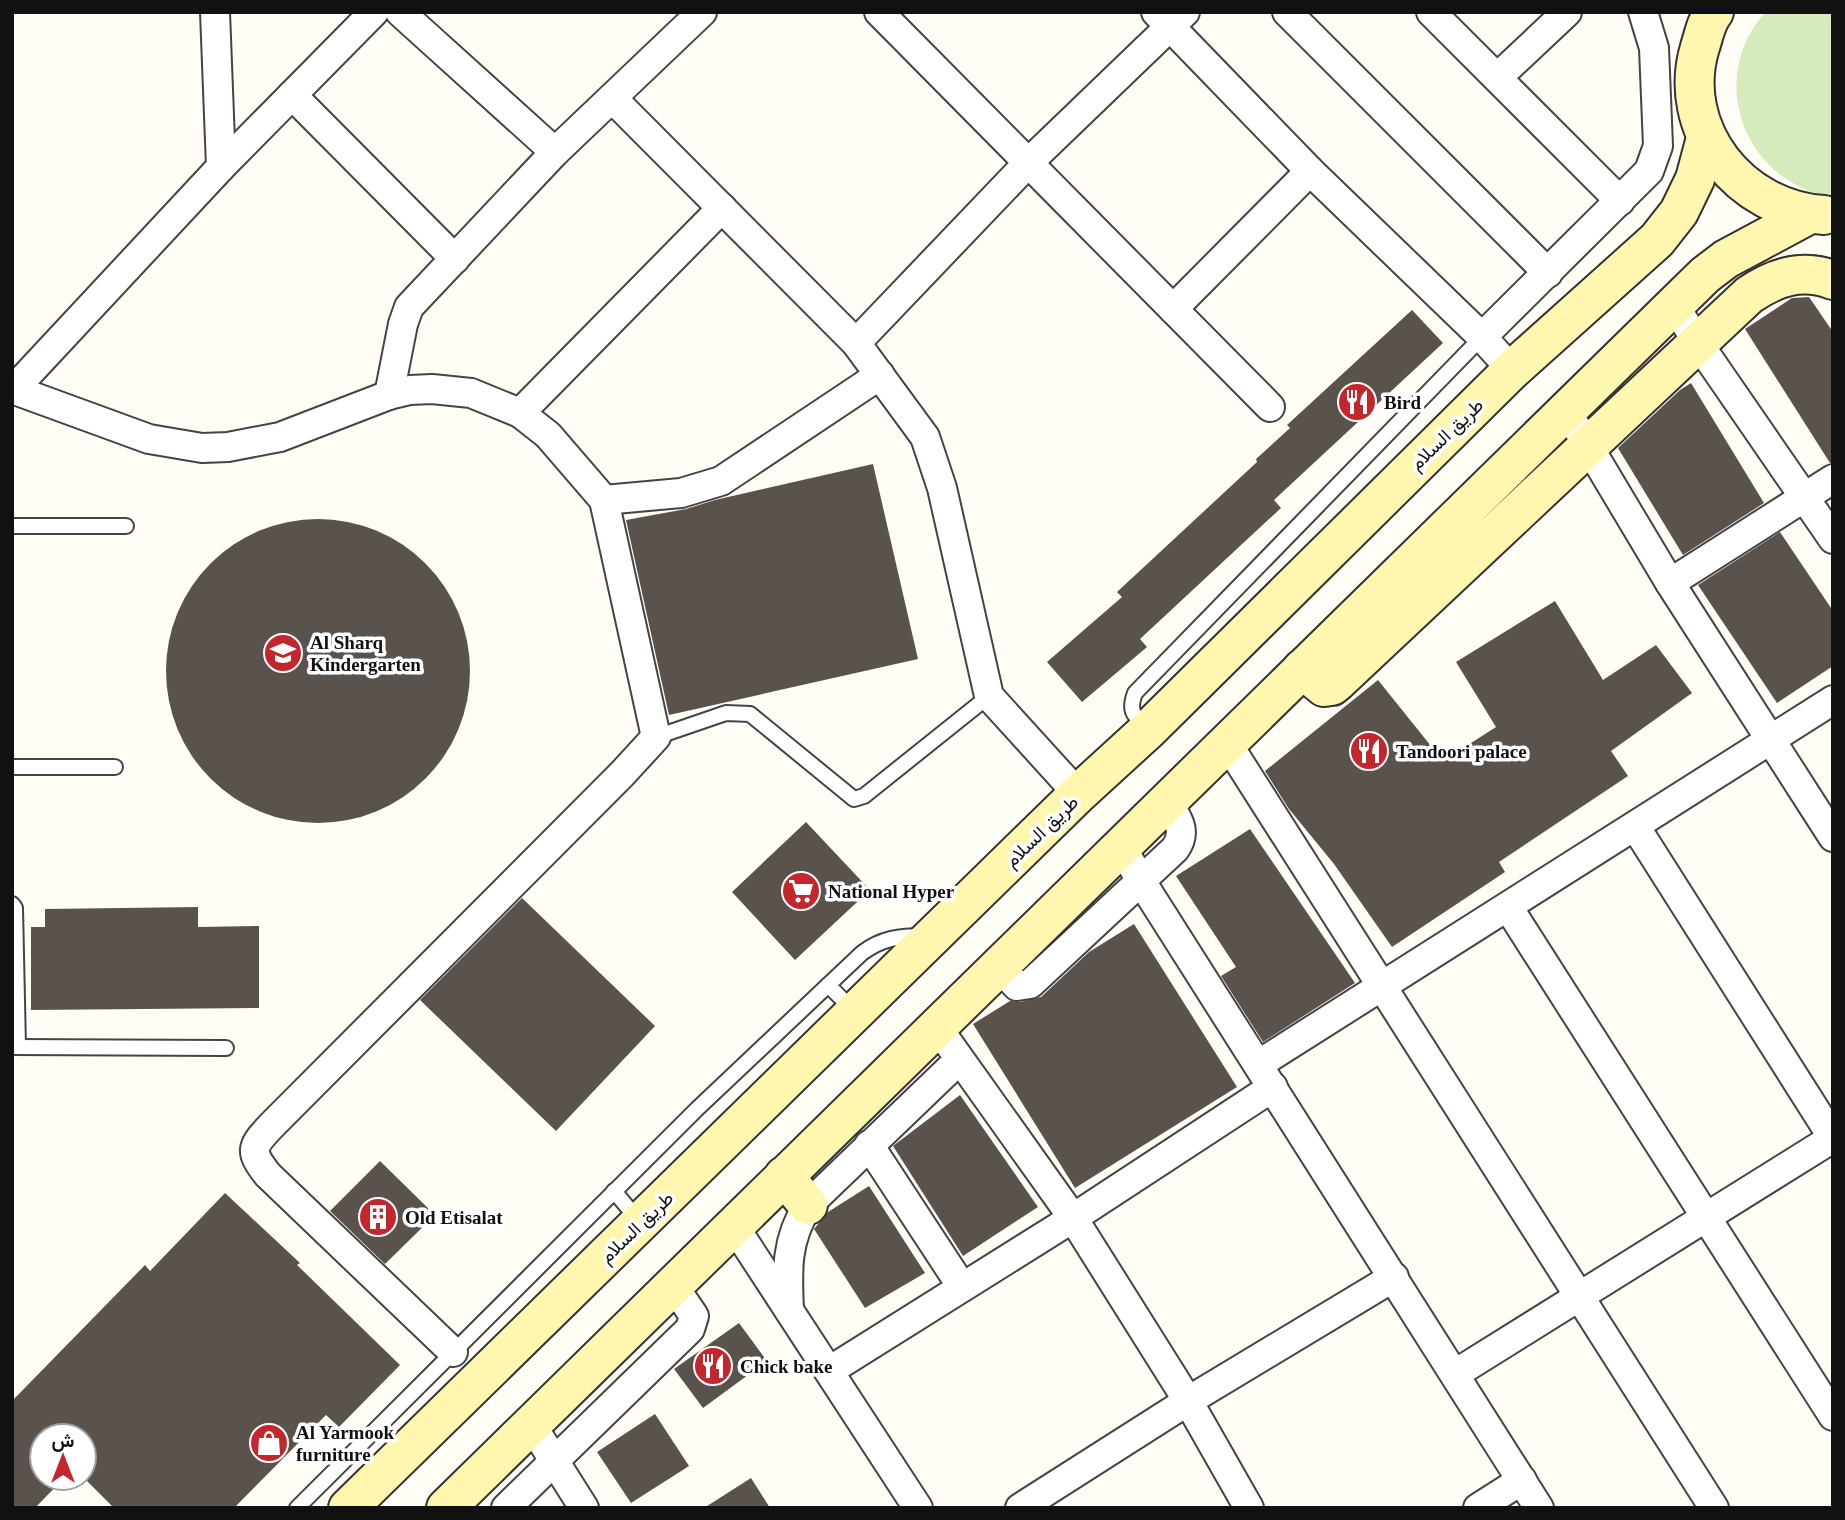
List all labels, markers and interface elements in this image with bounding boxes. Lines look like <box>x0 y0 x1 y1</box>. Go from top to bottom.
restaurant icon: Bird <box>1336 381 1378 423</box>
place label: Bird <box>1384 392 1421 413</box>
street label: طريق السلام <box>1405 394 1489 476</box>
school or university icon: Al Sharq Kindergarten <box>262 632 304 674</box>
place label: Al Sharq Kindergarten <box>310 632 421 675</box>
restaurant icon: Tandoori palace <box>1348 730 1390 772</box>
place label: Tandoori palace <box>1396 741 1527 762</box>
street label: طريق السلام <box>1000 791 1084 873</box>
supermarket icon: National Hyper <box>780 870 822 912</box>
place label: National Hyper <box>828 881 955 902</box>
street label: طريق السلام <box>595 1187 679 1269</box>
building icon: Old Etisalat <box>357 1196 399 1238</box>
place label: Old Etisalat <box>405 1207 503 1228</box>
restaurant icon: Chick bake <box>692 1345 734 1387</box>
place label: Chick bake <box>740 1356 832 1377</box>
north arrow <box>28 1422 98 1492</box>
shop icon: Al Yarmook furniture <box>248 1422 290 1464</box>
place label: Al Yarmook furniture <box>296 1422 394 1465</box>
text: ش <box>52 1430 75 1452</box>

